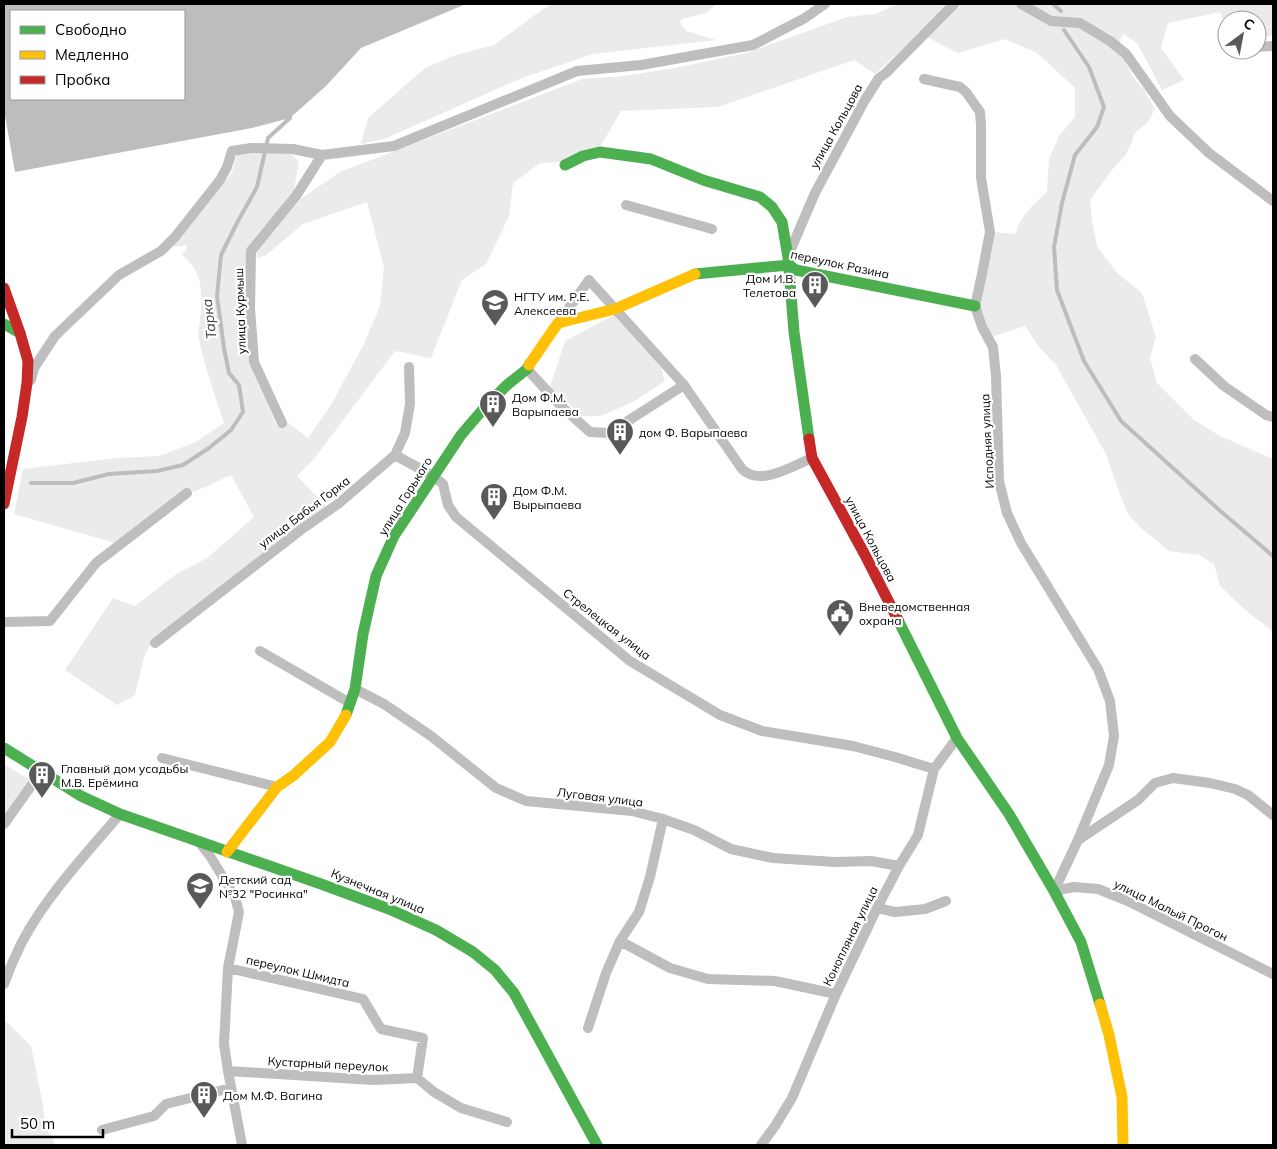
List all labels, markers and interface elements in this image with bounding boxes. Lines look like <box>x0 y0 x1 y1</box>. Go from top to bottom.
legend <box>10 10 185 100</box>
north arrow <box>1217 10 1267 60</box>
text: С <box>1240 14 1258 34</box>
text: Свободно <box>55 20 127 39</box>
text: Медленно <box>55 45 129 64</box>
text: Пробка <box>55 70 110 89</box>
street label: улица Кольцова <box>806 81 866 171</box>
street label: переулок Разина <box>789 246 891 282</box>
street label: улица Курмыш <box>231 268 249 354</box>
building icon: Дом И.В. Телетова <box>800 270 830 309</box>
place label: Дом И.В. Телетова <box>743 271 796 300</box>
school or university icon: НГТУ им. Р.Е. Алексеева <box>480 288 510 327</box>
place label: НГТУ им. Р.Е. Алексеева <box>514 289 589 318</box>
water label: Тарка <box>198 297 220 340</box>
building icon: Дом Ф.М. Варыпаева <box>478 389 508 428</box>
place label: Дом Ф.М. Варыпаева <box>512 390 579 419</box>
street label: Исподняя улица <box>977 393 997 489</box>
building icon: дом Ф. Варыпаева <box>605 417 635 456</box>
place label: дом Ф. Варыпаева <box>639 425 748 440</box>
street label: улица Горького <box>375 454 435 538</box>
street label: улица Бабья Горка <box>255 473 353 551</box>
building icon: Дом Ф.М. Вырыпаева <box>479 482 509 521</box>
place label: Дом Ф.М. Вырыпаева <box>513 483 581 512</box>
street label: улица Кольцова <box>842 494 900 584</box>
street label: Стрелецкая улица <box>560 585 654 663</box>
public building icon: Вневедомственная охрана <box>825 598 855 637</box>
place label: Вневедомственная охрана <box>859 599 970 628</box>
building icon: Главный дом усадьбы М.В. Ерёмина <box>27 760 57 799</box>
place label: Главный дом усадьбы М.В. Ерёмина <box>61 761 188 790</box>
street label: Луговая улица <box>556 784 644 810</box>
street label: Кузнечная улица <box>329 865 427 917</box>
school or university icon: Детский сад №32 "Росинка" <box>185 871 215 910</box>
place label: Детский сад №32 "Росинка" <box>219 872 308 901</box>
street label: улица Малый Прогон <box>1112 876 1230 944</box>
street label: Конопляная улица <box>819 884 881 988</box>
street label: переулок Шмидта <box>245 952 351 990</box>
street label: Кустарный переулок <box>267 1053 389 1075</box>
building icon: Дом М.Ф. Вагина <box>189 1080 219 1119</box>
place label: Дом М.Ф. Вагина <box>223 1088 323 1103</box>
scale bar <box>12 1106 104 1138</box>
text: 50 m <box>20 1114 55 1133</box>

